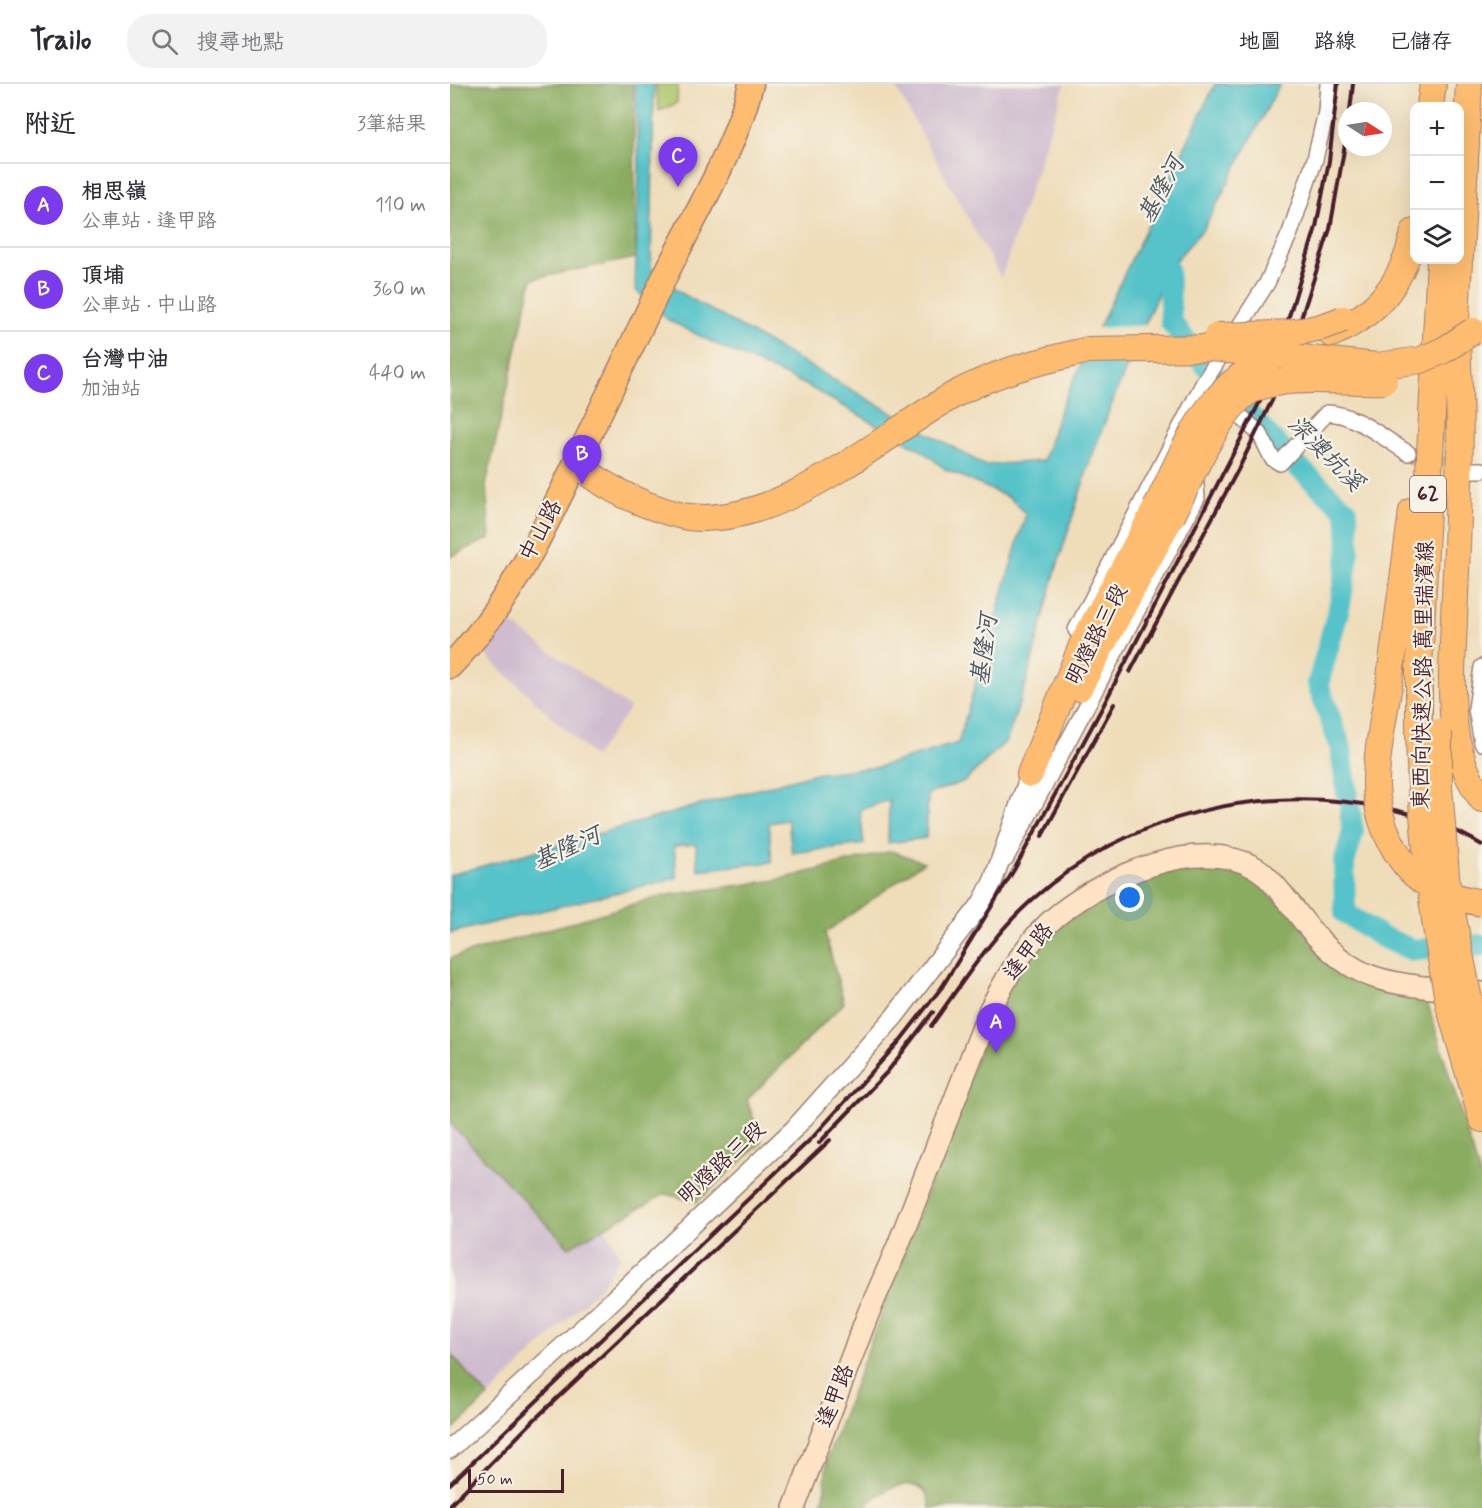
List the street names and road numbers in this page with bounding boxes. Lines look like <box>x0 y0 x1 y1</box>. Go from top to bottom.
road number: 62 <box>1410 476 1446 512</box>
street label: 中山路 <box>513 495 569 567</box>
street label: 東西向快速公路 萬里瑞濱線 <box>1408 540 1440 810</box>
street label: 明燈路三段 <box>1060 580 1134 690</box>
street label: 逢甲路 <box>998 917 1060 987</box>
street label: 明燈路三段 <box>672 1115 772 1211</box>
street label: 逢甲路 <box>811 1360 861 1432</box>

